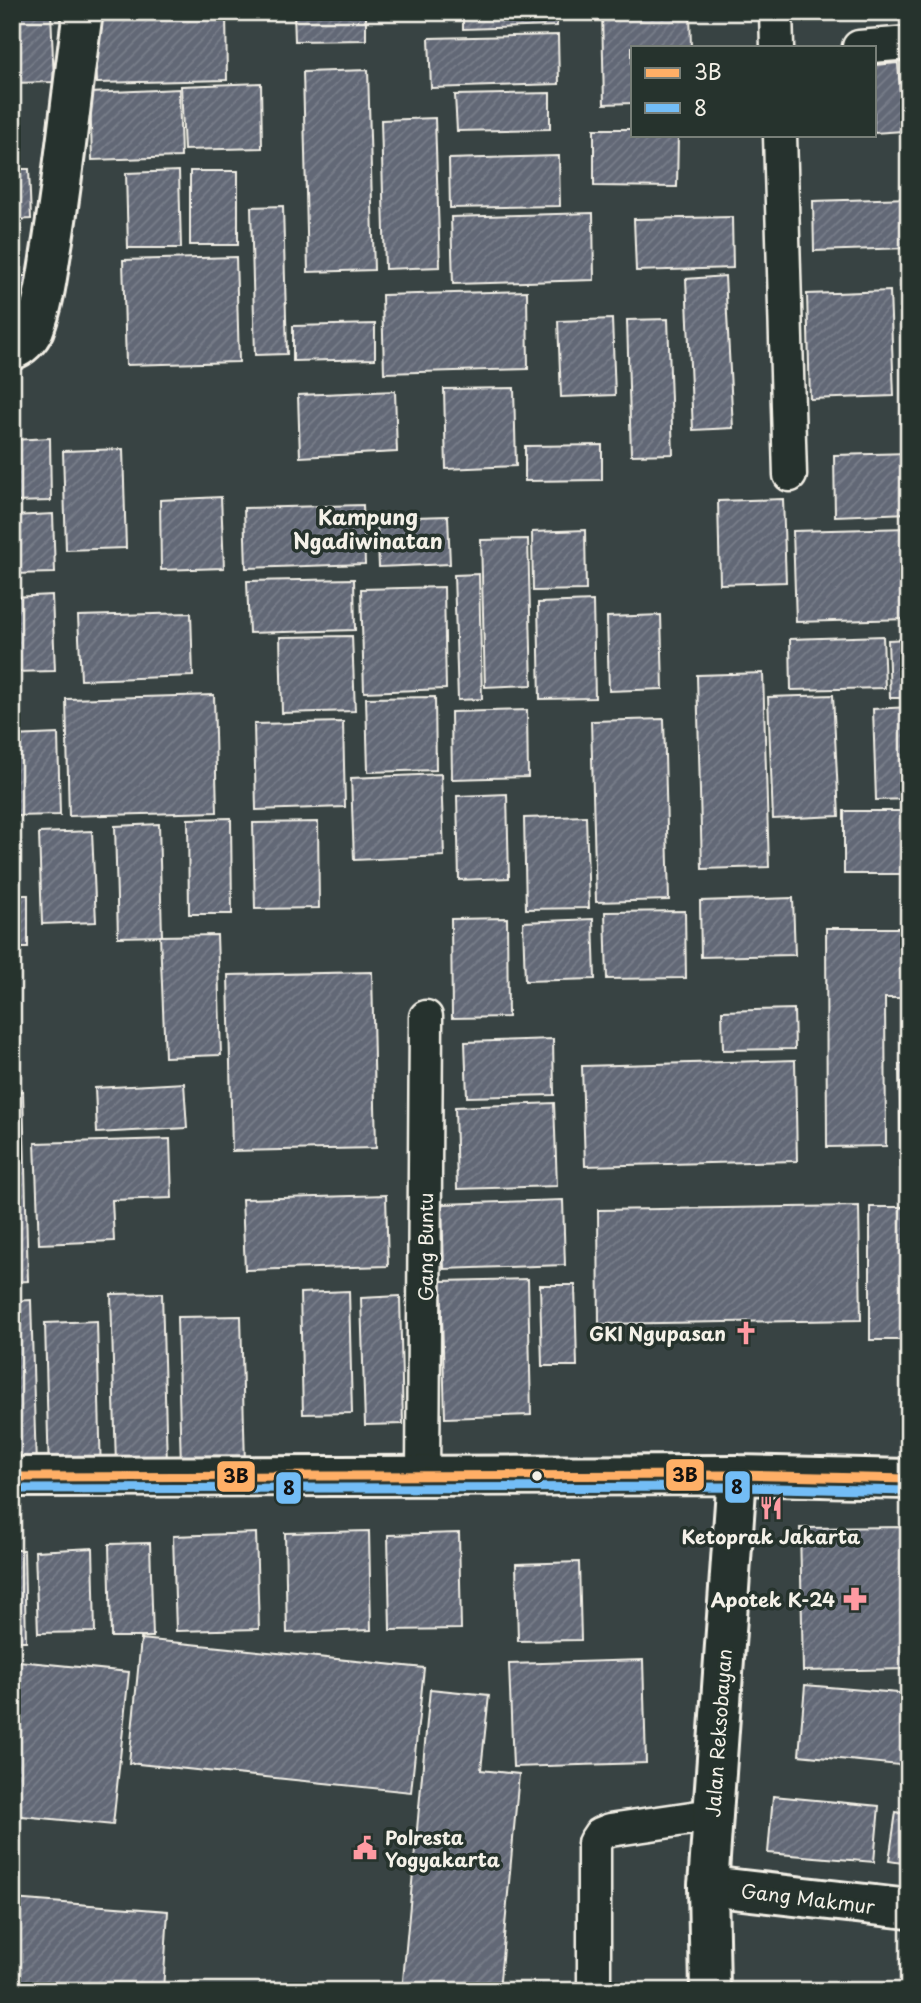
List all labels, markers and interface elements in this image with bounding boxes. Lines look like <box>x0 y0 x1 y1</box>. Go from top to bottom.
legend <box>631 46 876 136</box>
text: 3B <box>694 55 722 87</box>
text: 8 <box>694 91 707 123</box>
district label: Kampung Ngadiwinatan <box>293 500 443 556</box>
street label: Gang Buntu <box>411 1193 439 1301</box>
place label: GKI Ngupasan <box>589 1319 726 1347</box>
church icon: GKI Ngupasan <box>732 1319 760 1347</box>
line badge: 3B <box>665 1458 705 1492</box>
line badge: 3B <box>216 1460 256 1493</box>
text: 3B <box>672 1460 698 1488</box>
text: 3B <box>223 1461 249 1489</box>
unlabelled marker <box>530 1469 544 1483</box>
line badge: 8 <box>724 1470 751 1504</box>
line badge: 8 <box>275 1471 302 1505</box>
text: 8 <box>731 1472 743 1500</box>
text: 8 <box>283 1473 295 1501</box>
restaurant icon: Ketoprak Jakarta <box>757 1494 785 1522</box>
place label: Ketoprak Jakarta <box>682 1522 861 1550</box>
place label: Apotek K-24 <box>711 1585 835 1613</box>
pharmacy icon: Apotek K-24 <box>841 1585 869 1613</box>
street label: Jalan Reksobayan <box>698 1648 738 1818</box>
place label: Polresta Yogyakarta <box>385 1823 500 1873</box>
public building icon: Polresta Yogyakarta <box>351 1834 379 1862</box>
street label: Gang Makmur <box>739 1876 877 1920</box>

